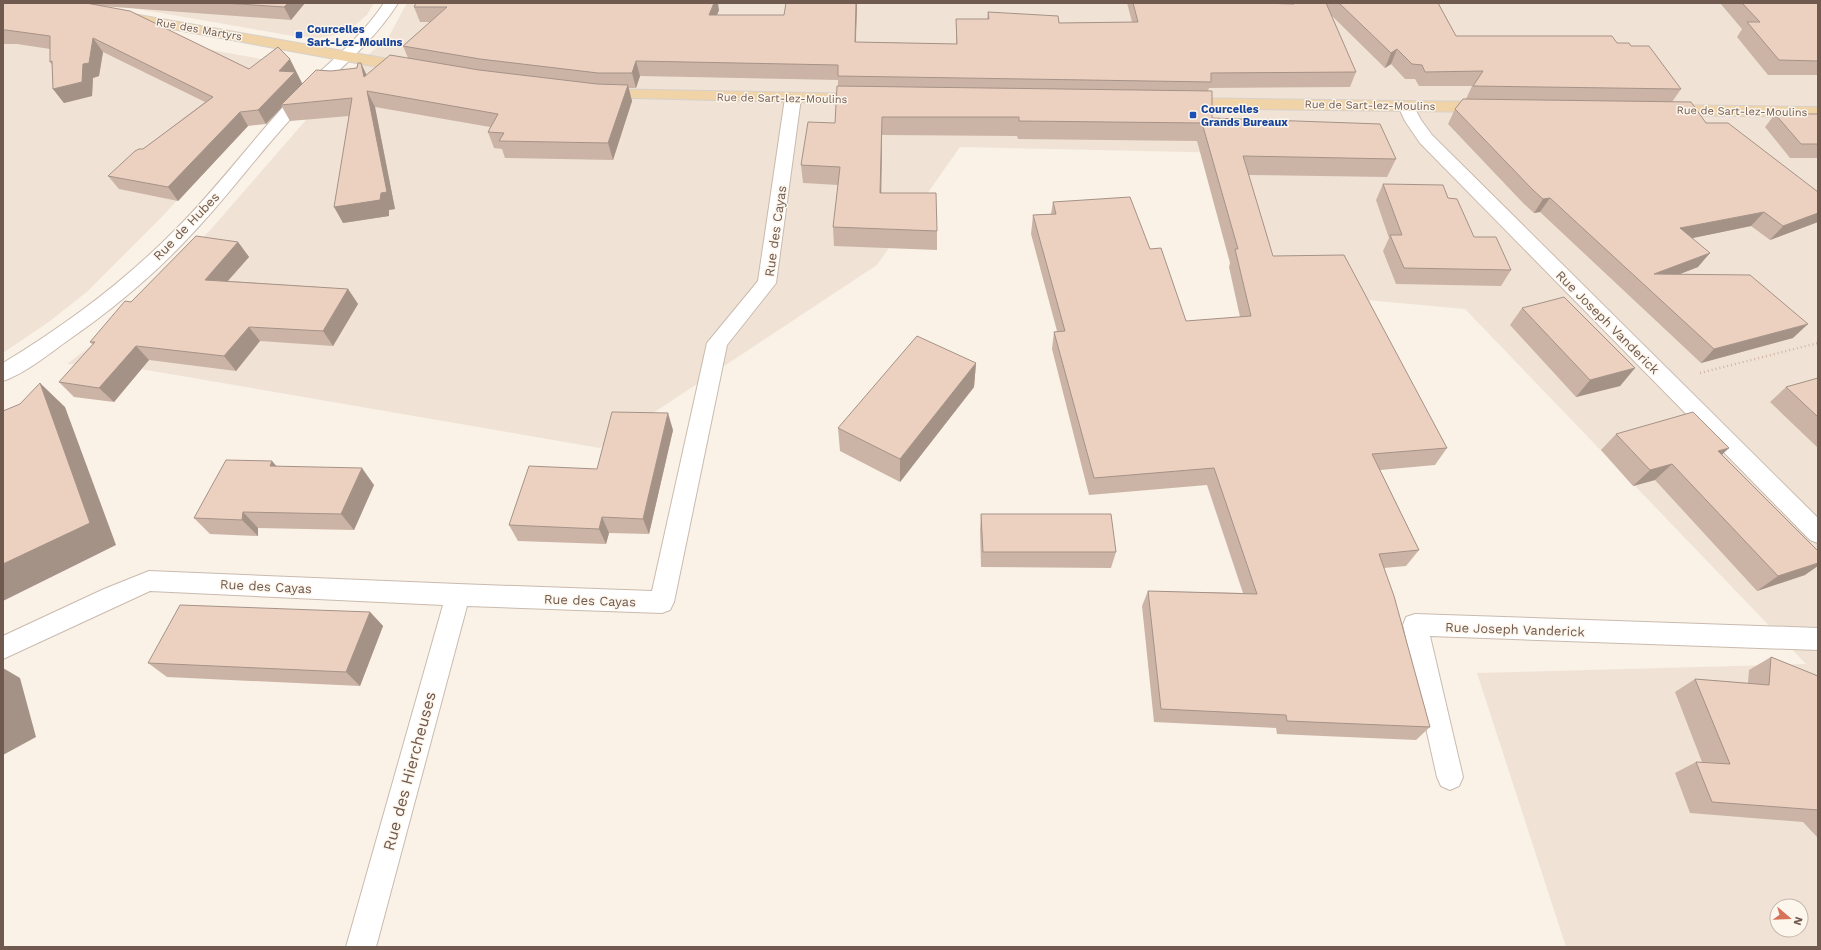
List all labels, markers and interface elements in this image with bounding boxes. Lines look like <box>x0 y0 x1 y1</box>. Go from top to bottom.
street label: Rue des Martyrs <box>155 16 243 43</box>
place label: Courcelles Sart-Lez-Moulins <box>307 23 402 49</box>
marker: Courcelles Sart-Lez-Moulins <box>294 30 304 40</box>
street label: Rue de Sart-lez-Moulins <box>716 91 848 106</box>
street label: Rue de Sart-lez-Moulins <box>1304 98 1436 113</box>
place label: Courcelles Grands Bureaux <box>1201 103 1288 129</box>
street label: Rue de Sart-lez-Moulins <box>1676 104 1808 119</box>
marker: Courcelles Grands Bureaux <box>1188 110 1198 120</box>
street label: Rue des Cayas <box>762 184 789 278</box>
street label: Rue de Hubes <box>150 189 223 263</box>
street label: Rue Joseph Vanderick <box>1553 268 1663 378</box>
street label: Rue des Cayas <box>220 577 312 596</box>
street label: Rue des Cayas <box>544 591 636 610</box>
street label: Rue Joseph Vanderick <box>1445 620 1586 639</box>
street label: Rue des Hiercheuses <box>379 690 440 853</box>
north arrow <box>1769 898 1809 938</box>
text: N <box>1791 915 1805 927</box>

